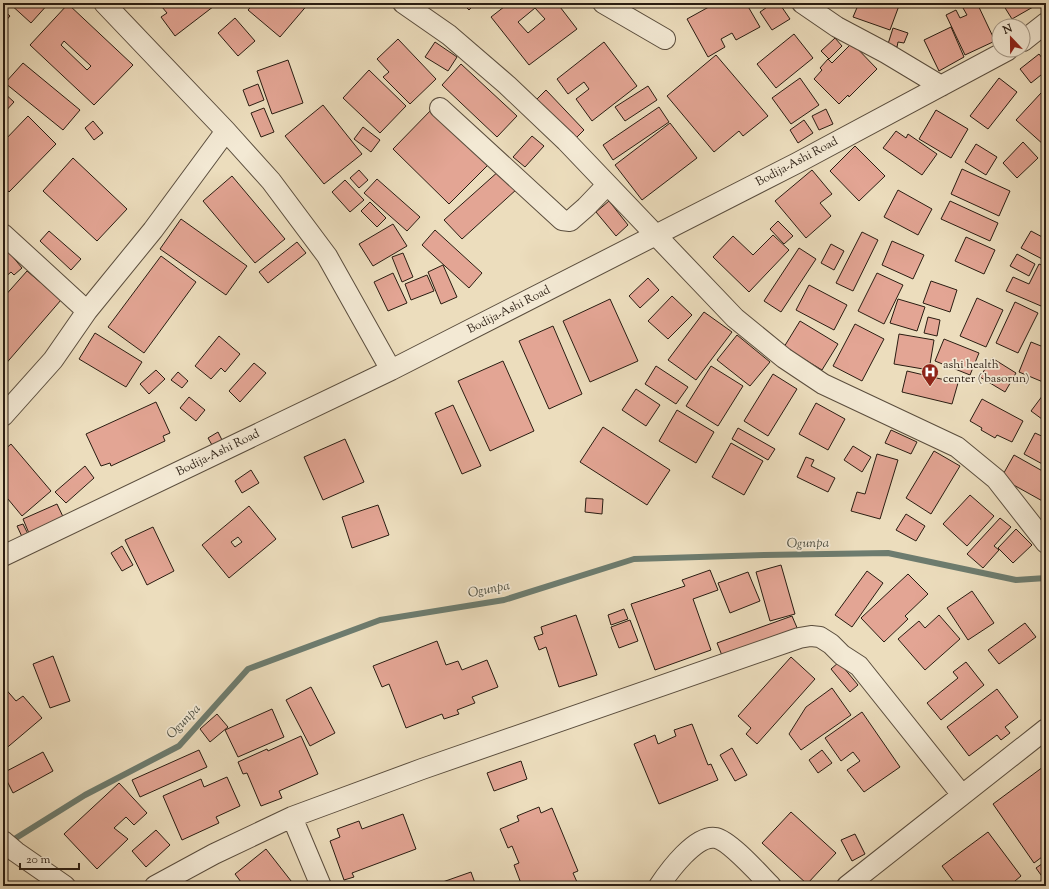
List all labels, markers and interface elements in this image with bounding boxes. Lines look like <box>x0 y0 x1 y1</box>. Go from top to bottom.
north arrow <box>991 18 1031 58</box>
text: N <box>1000 21 1015 39</box>
street label: Bodija-Ashi Road <box>753 133 842 191</box>
street label: Bodija-Ashi Road <box>464 281 554 339</box>
place label: ashi health center ( basorun) <box>943 356 1030 388</box>
hospital icon: ashi health center ( basorun) <box>920 362 940 387</box>
street label: Bodija-Ashi Road <box>173 425 263 481</box>
water label: Ogunpa <box>787 535 830 553</box>
water label: Ogunpa <box>466 577 512 603</box>
water label: Ogunpa <box>163 700 205 744</box>
scale bar <box>20 845 79 871</box>
text: 20 m <box>26 851 51 869</box>

